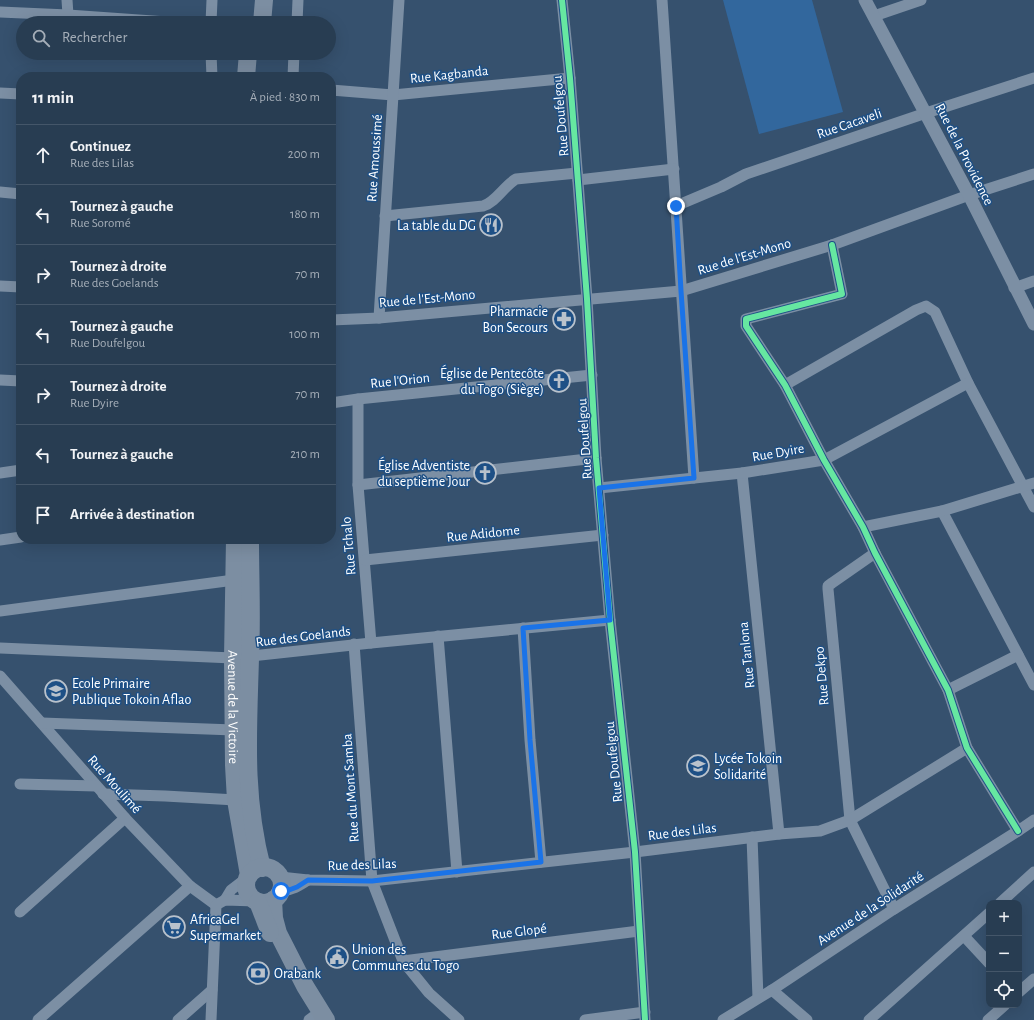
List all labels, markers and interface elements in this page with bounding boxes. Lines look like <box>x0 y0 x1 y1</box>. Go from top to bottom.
search box <box>16 16 336 60</box>
icon: search <box>30 27 52 49</box>
text: Rechercher <box>62 30 127 45</box>
street label: Rue Kagbanda <box>409 64 489 86</box>
street label: Rue Doufelgou <box>550 75 572 157</box>
text: 11 min <box>32 89 74 106</box>
text: À pied · 830 m <box>250 91 320 104</box>
street label: Rue de la Providence <box>932 101 996 208</box>
street label: Rue Cacaveli <box>815 106 884 142</box>
street label: Rue Amoussimé <box>365 114 385 202</box>
text: Continuez <box>70 139 131 154</box>
icon: ahead <box>32 144 54 166</box>
text: 200 m <box>288 148 320 161</box>
text: Rue des Lilas <box>70 157 134 170</box>
route end <box>667 197 685 215</box>
text: Tournez à gauche <box>70 199 173 214</box>
icon: left <box>32 204 54 226</box>
text: 180 m <box>290 208 320 221</box>
restaurant icon: La table du DG <box>478 212 504 238</box>
text: Rue Soromé <box>70 217 131 230</box>
place label: La table du DG <box>397 219 476 233</box>
street label: Rue de l'Est-Mono <box>696 236 793 278</box>
text: Tournez à droite <box>70 259 167 274</box>
icon: right <box>32 264 54 286</box>
text: 70 m <box>295 268 320 281</box>
text: Rue des Goelands <box>70 277 159 290</box>
street label: Rue de l'Est-Mono <box>378 288 476 310</box>
place label: Pharmacie Bon Secours <box>483 305 548 335</box>
pharmacy icon: Pharmacie Bon Secours <box>551 306 577 332</box>
text: Tournez à gauche <box>70 319 173 334</box>
icon: left <box>32 324 54 346</box>
text: 100 m <box>289 328 320 341</box>
text: Rue Doufelgou <box>70 337 145 350</box>
place label: Église de Pentecôte du Togo (Siège) <box>440 364 544 397</box>
church icon: Église de Pentecôte du Togo (Siège) <box>546 368 572 394</box>
street label: Rue l'Orion <box>370 371 431 391</box>
text: Tournez à droite <box>70 379 167 394</box>
icon: right <box>32 384 54 406</box>
text: 70 m <box>295 388 320 401</box>
text: Rue Dyire <box>70 397 119 410</box>
street label: Rue Doufelgou <box>575 398 595 480</box>
street label: Rue Dyire <box>751 442 805 464</box>
icon: left <box>32 444 54 466</box>
text: Tournez à gauche <box>70 447 173 462</box>
text: 210 m <box>290 448 320 461</box>
place label: Église Adventiste du septième Jour <box>378 456 470 489</box>
church icon: Église Adventiste du septième Jour <box>472 460 498 486</box>
icon: arrive <box>32 504 54 526</box>
text: Arrivée à destination <box>70 507 195 522</box>
street label: Rue Tchalo <box>339 516 359 576</box>
street label: Rue Adidome <box>446 523 520 545</box>
street label: Rue Tanlona <box>736 620 757 689</box>
street label: Rue des Goelands <box>255 624 351 650</box>
street label: Rue Dekpo <box>812 646 832 706</box>
street label: Avenue de la Victoire <box>225 650 240 764</box>
place label: Ecole Primaire Publique Tokoin Aflao <box>72 677 192 707</box>
school or university icon: Ecole Primaire Publique Tokoin Aflao <box>43 678 69 704</box>
street label: Rue Doufelgou <box>603 721 625 803</box>
street label: Rue du Mont Samba <box>340 732 362 843</box>
place label: Lycée Tokoin Solidarité <box>714 752 782 782</box>
street label: Rue Moulimé <box>85 753 144 816</box>
school or university icon: Lycée Tokoin Solidarité <box>685 753 711 779</box>
street label: Rue des Lilas <box>647 821 717 843</box>
street label: Rue des Lilas <box>327 857 397 873</box>
street label: Avenue de la Solidarité <box>815 869 926 948</box>
route start <box>272 882 290 900</box>
map controls <box>986 900 1022 1008</box>
button: + <box>986 900 1022 936</box>
place label: AfricaGel Supermarket <box>190 913 262 943</box>
supermarket icon: AfricaGel Supermarket <box>161 914 187 940</box>
street label: Rue Glopé <box>491 922 548 942</box>
button: − <box>986 936 1022 972</box>
place label: Union des Communes du Togo <box>352 943 459 973</box>
public building icon: Union des Communes du Togo <box>324 944 350 970</box>
bank icon: Orabank <box>245 960 271 986</box>
place label: Orabank <box>274 967 321 981</box>
button: locate <box>986 972 1022 1008</box>

